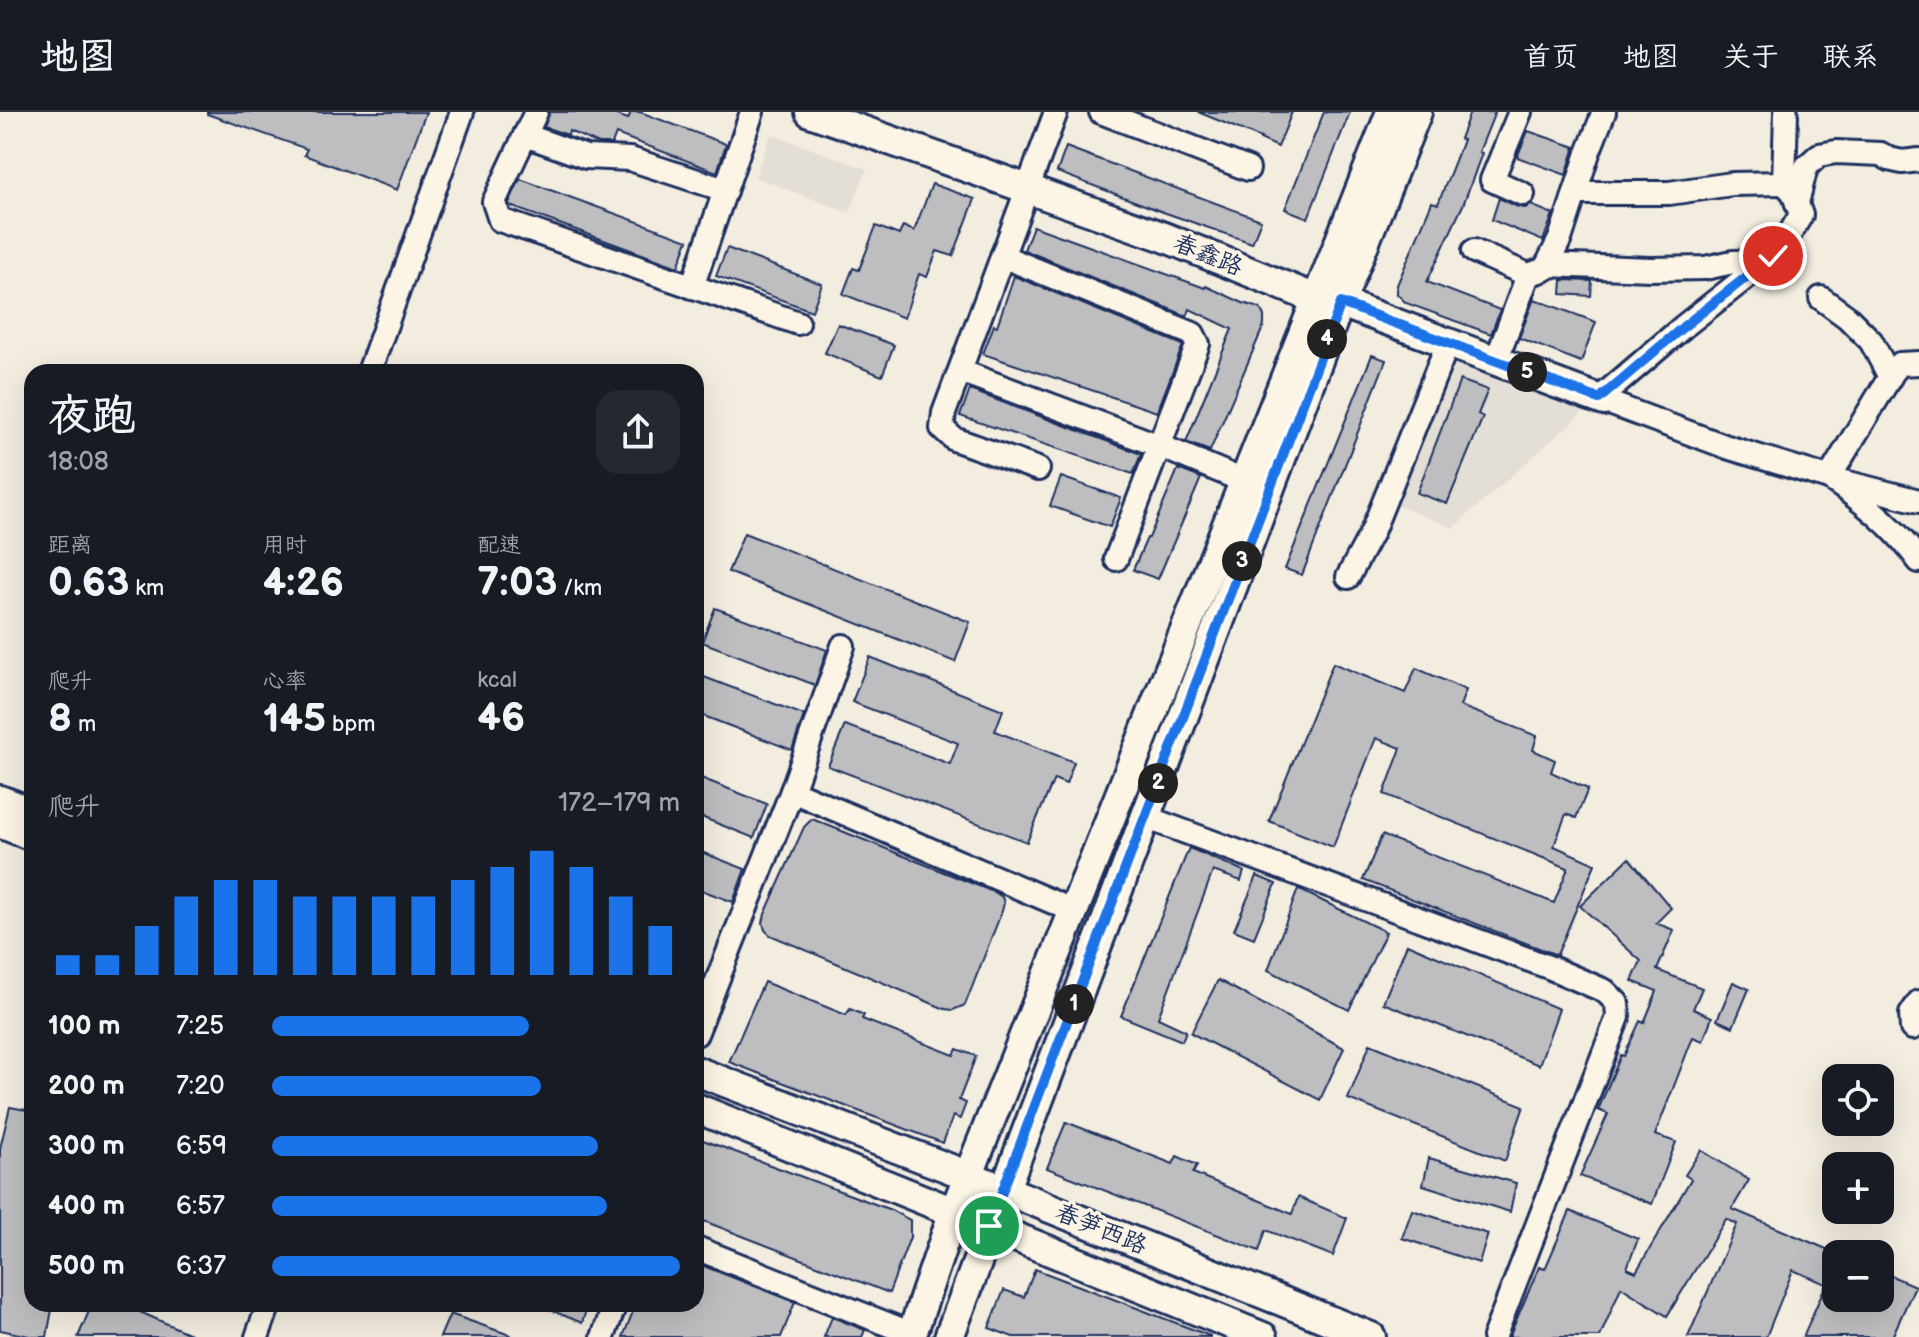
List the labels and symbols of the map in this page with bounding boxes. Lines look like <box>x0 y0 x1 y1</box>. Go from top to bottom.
pin <box>1739 222 1807 290</box>
street label: 春鑫路 <box>1169 228 1247 282</box>
pin: 4 <box>1307 319 1347 359</box>
pin: 5 <box>1507 352 1547 392</box>
pin: 3 <box>1222 541 1262 581</box>
pin: 2 <box>1138 763 1178 803</box>
pin: 1 <box>1054 984 1094 1024</box>
pin <box>955 1192 1023 1260</box>
street label: 春笋西路 <box>1051 1198 1151 1260</box>

